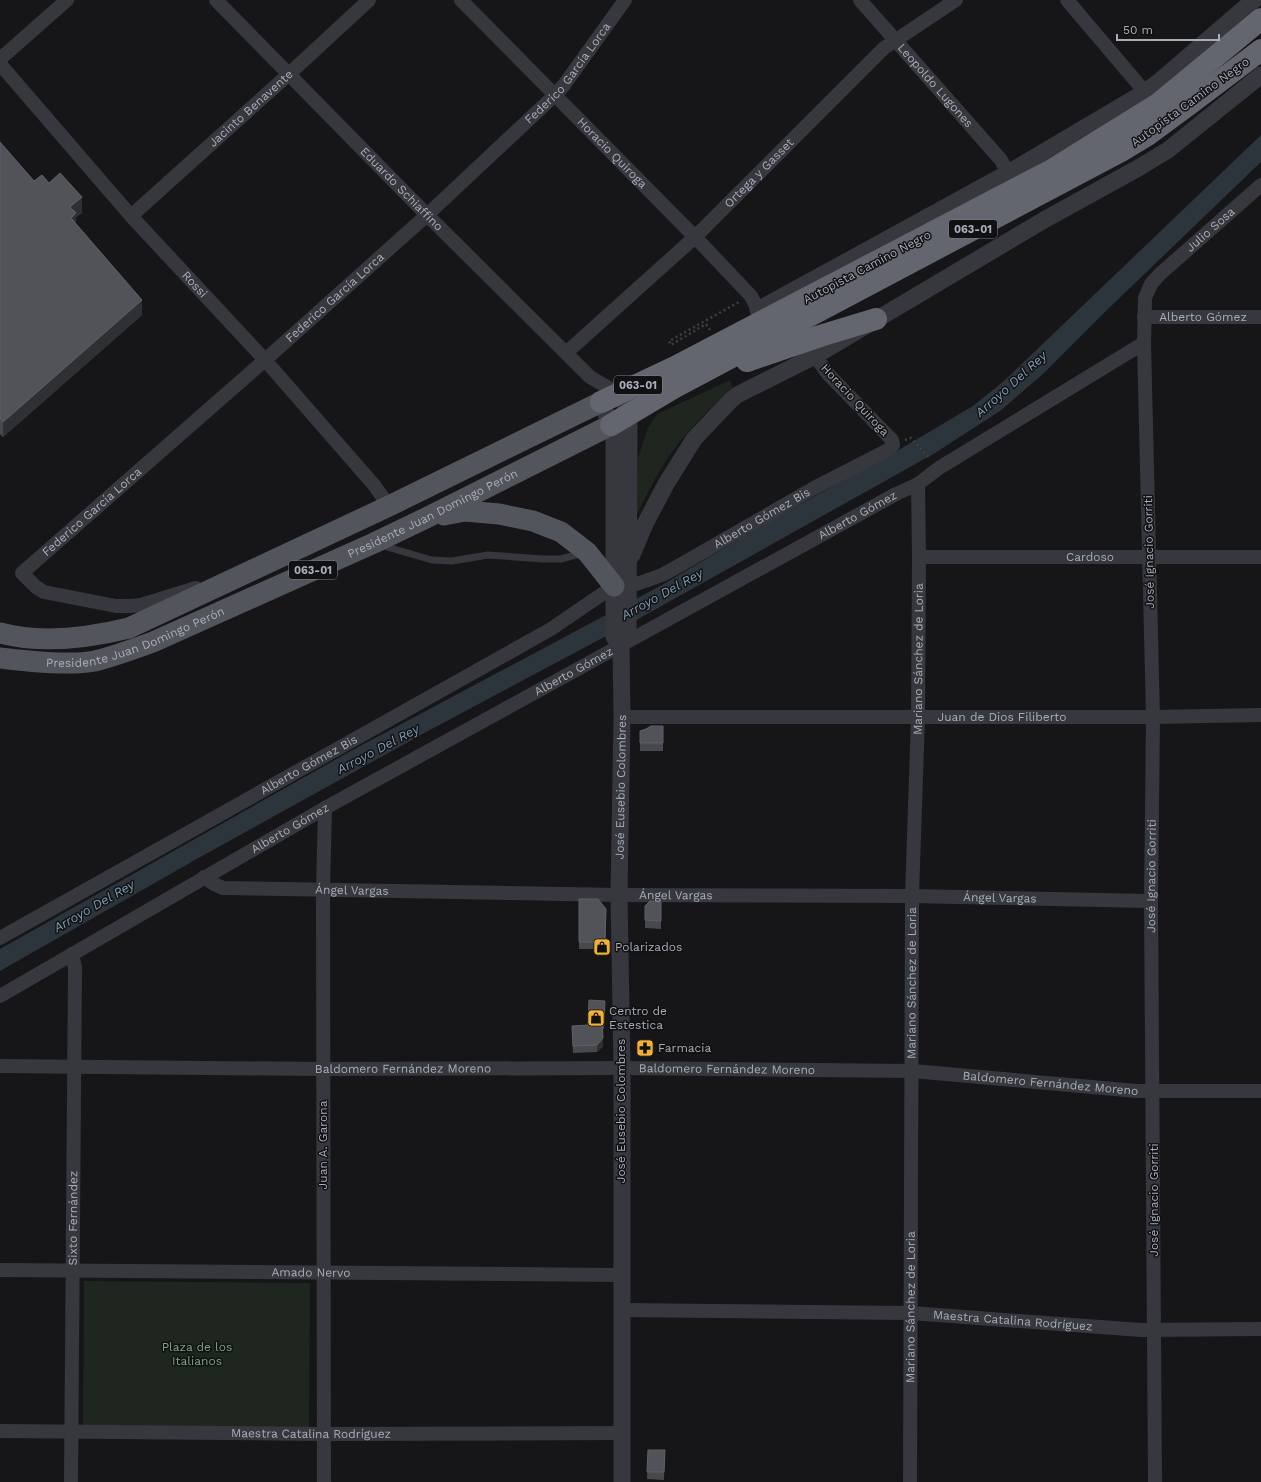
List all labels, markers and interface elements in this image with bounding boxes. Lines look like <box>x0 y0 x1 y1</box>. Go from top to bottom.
scale bar <box>1117 16 1219 42</box>
street label: Federico García Lorca <box>522 20 614 127</box>
text: 50 m <box>1123 23 1153 37</box>
street label: Leopoldo Lugones <box>895 41 976 130</box>
street label: Autopista Camino Negro <box>1128 54 1252 150</box>
street label: Jacinto Benavente <box>206 67 296 150</box>
street label: Horacio Quiroga <box>574 115 650 191</box>
street label: Ortega y Gasset <box>721 135 797 211</box>
street label: Eduardo Schiaffino <box>357 144 446 234</box>
street label: Julio Sosa <box>1183 204 1238 255</box>
road number: 063-01 <box>949 220 997 238</box>
street label: Autopista Camino Negro <box>801 227 933 307</box>
street label: Federico García Lorca <box>283 250 387 345</box>
street label: Rossi <box>179 268 210 300</box>
street label: Alberto Gómez <box>1159 310 1247 324</box>
water label: Arroyo Del Rey <box>972 347 1051 421</box>
street label: Horacio Quiroga <box>818 361 892 439</box>
road number: 063-01 <box>614 376 662 394</box>
street label: Federico García Lorca <box>39 464 144 559</box>
street label: Presidente Juan Domingo Perón <box>345 466 520 561</box>
street label: Alberto Gómez Bis <box>711 485 813 551</box>
street label: Alberto Gómez <box>816 488 899 543</box>
street label: José Ignacio Gorriti <box>1141 495 1157 609</box>
street label: Cardoso <box>1066 550 1114 564</box>
road number: 063-01 <box>289 561 337 579</box>
water label: Arroyo Del Rey <box>618 565 707 623</box>
street label: Mariano Sánchez de Loria <box>910 583 926 735</box>
street label: Presidente Juan Domingo Perón <box>46 604 227 670</box>
street label: Alberto Gómez <box>532 644 615 699</box>
street label: Juan de Dios Filiberto <box>937 710 1067 724</box>
street label: José Eusebio Colombres <box>613 715 629 860</box>
water label: Arroyo Del Rey <box>334 720 423 777</box>
street label: Alberto Gómez Bis <box>258 732 360 798</box>
street label: Alberto Gómez <box>249 800 331 856</box>
street label: José Ignacio Gorriti <box>1144 819 1159 933</box>
water label: Arroyo Del Rey <box>50 876 138 936</box>
street label: Ángel Vargas <box>315 883 389 898</box>
street label: Ángel Vargas <box>639 888 713 902</box>
street label: Ángel Vargas <box>963 890 1037 906</box>
street label: Mariano Sánchez de Loria <box>904 907 919 1059</box>
shop icon: Polarizados <box>592 937 612 957</box>
place label: Polarizados <box>615 940 682 954</box>
place label: Centro de Estestica <box>609 1004 667 1032</box>
shop icon: Centro de Estestica <box>586 1008 606 1028</box>
pharmacy icon: Farmacia <box>635 1038 655 1058</box>
street label: José Eusebio Colombres <box>614 1039 628 1183</box>
place label: Farmacia <box>658 1041 712 1055</box>
street label: Baldomero Fernández Moreno <box>315 1061 491 1076</box>
street label: Baldomero Fernández Moreno <box>639 1061 815 1077</box>
street label: Baldomero Fernández Moreno <box>962 1068 1139 1098</box>
street label: Juan A. Garona <box>316 1100 330 1189</box>
street label: José Ignacio Gorriti <box>1147 1143 1161 1257</box>
street label: Sixto Fernández <box>66 1171 80 1265</box>
street label: Mariano Sánchez de Loria <box>903 1231 918 1383</box>
street label: Amado Nervo <box>271 1265 351 1280</box>
street label: Maestra Catalina Rodríguez <box>932 1308 1093 1333</box>
park label: Plaza de los Italianos <box>162 1340 232 1368</box>
street label: Maestra Catalina Rodríguez <box>231 1426 391 1441</box>

